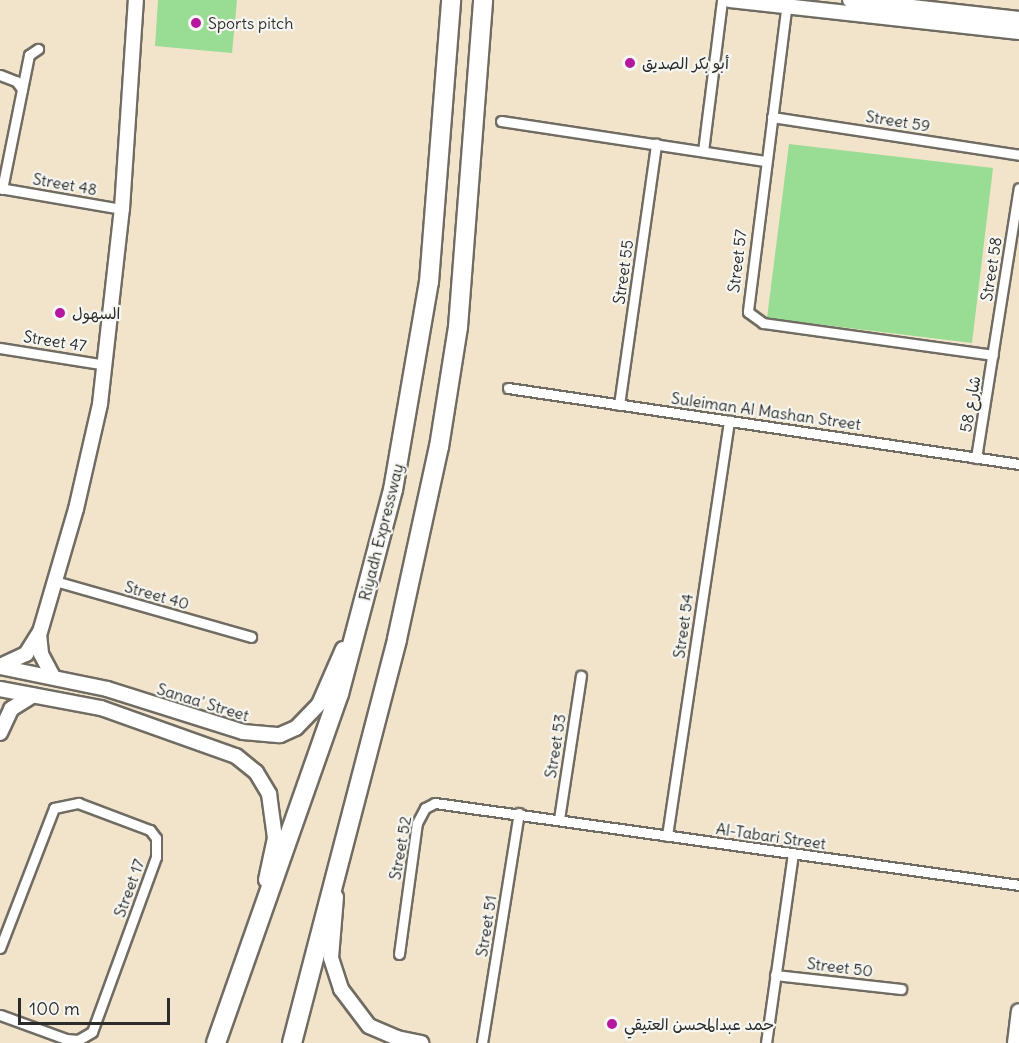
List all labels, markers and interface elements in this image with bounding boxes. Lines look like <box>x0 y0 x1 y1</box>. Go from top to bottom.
place label: Sports pitch <box>208 13 293 33</box>
marker: Sports pitch <box>189 16 203 30</box>
place label: أبو بكر الصديق <box>642 53 729 73</box>
marker: أبو بكر الصديق <box>623 56 637 70</box>
street label: Street 59 <box>864 106 932 136</box>
street label: Street 48 <box>31 169 99 199</box>
street label: Street 57 <box>724 228 750 294</box>
street label: Street 58 <box>976 235 1006 303</box>
street label: Street 55 <box>609 239 637 305</box>
place label: السهول <box>72 303 121 323</box>
marker: السهول <box>53 306 67 320</box>
street label: Street 47 <box>22 327 88 355</box>
street label: شارع 58 <box>956 374 984 434</box>
street label: Suleiman Al Mashan Street <box>670 388 862 434</box>
street label: Riyadh Expressway <box>355 461 407 603</box>
street label: Street 40 <box>122 577 192 613</box>
street label: Street 54 <box>669 593 697 659</box>
street label: Sanaa' Street <box>155 679 251 725</box>
street label: Street 53 <box>540 712 570 780</box>
street label: Street 52 <box>385 815 415 881</box>
street label: Al-Tabari Street <box>715 819 827 853</box>
street label: Street 17 <box>110 856 148 920</box>
street label: Street 51 <box>472 894 500 958</box>
street label: Street 50 <box>806 953 874 981</box>
scale bar <box>21 986 172 1024</box>
text: 100 m <box>29 997 80 1020</box>
place label: حمد عبدالمحسن العتيقي <box>624 1014 774 1034</box>
marker: حمد عبدالمحسن العتيقي <box>605 1017 619 1031</box>

